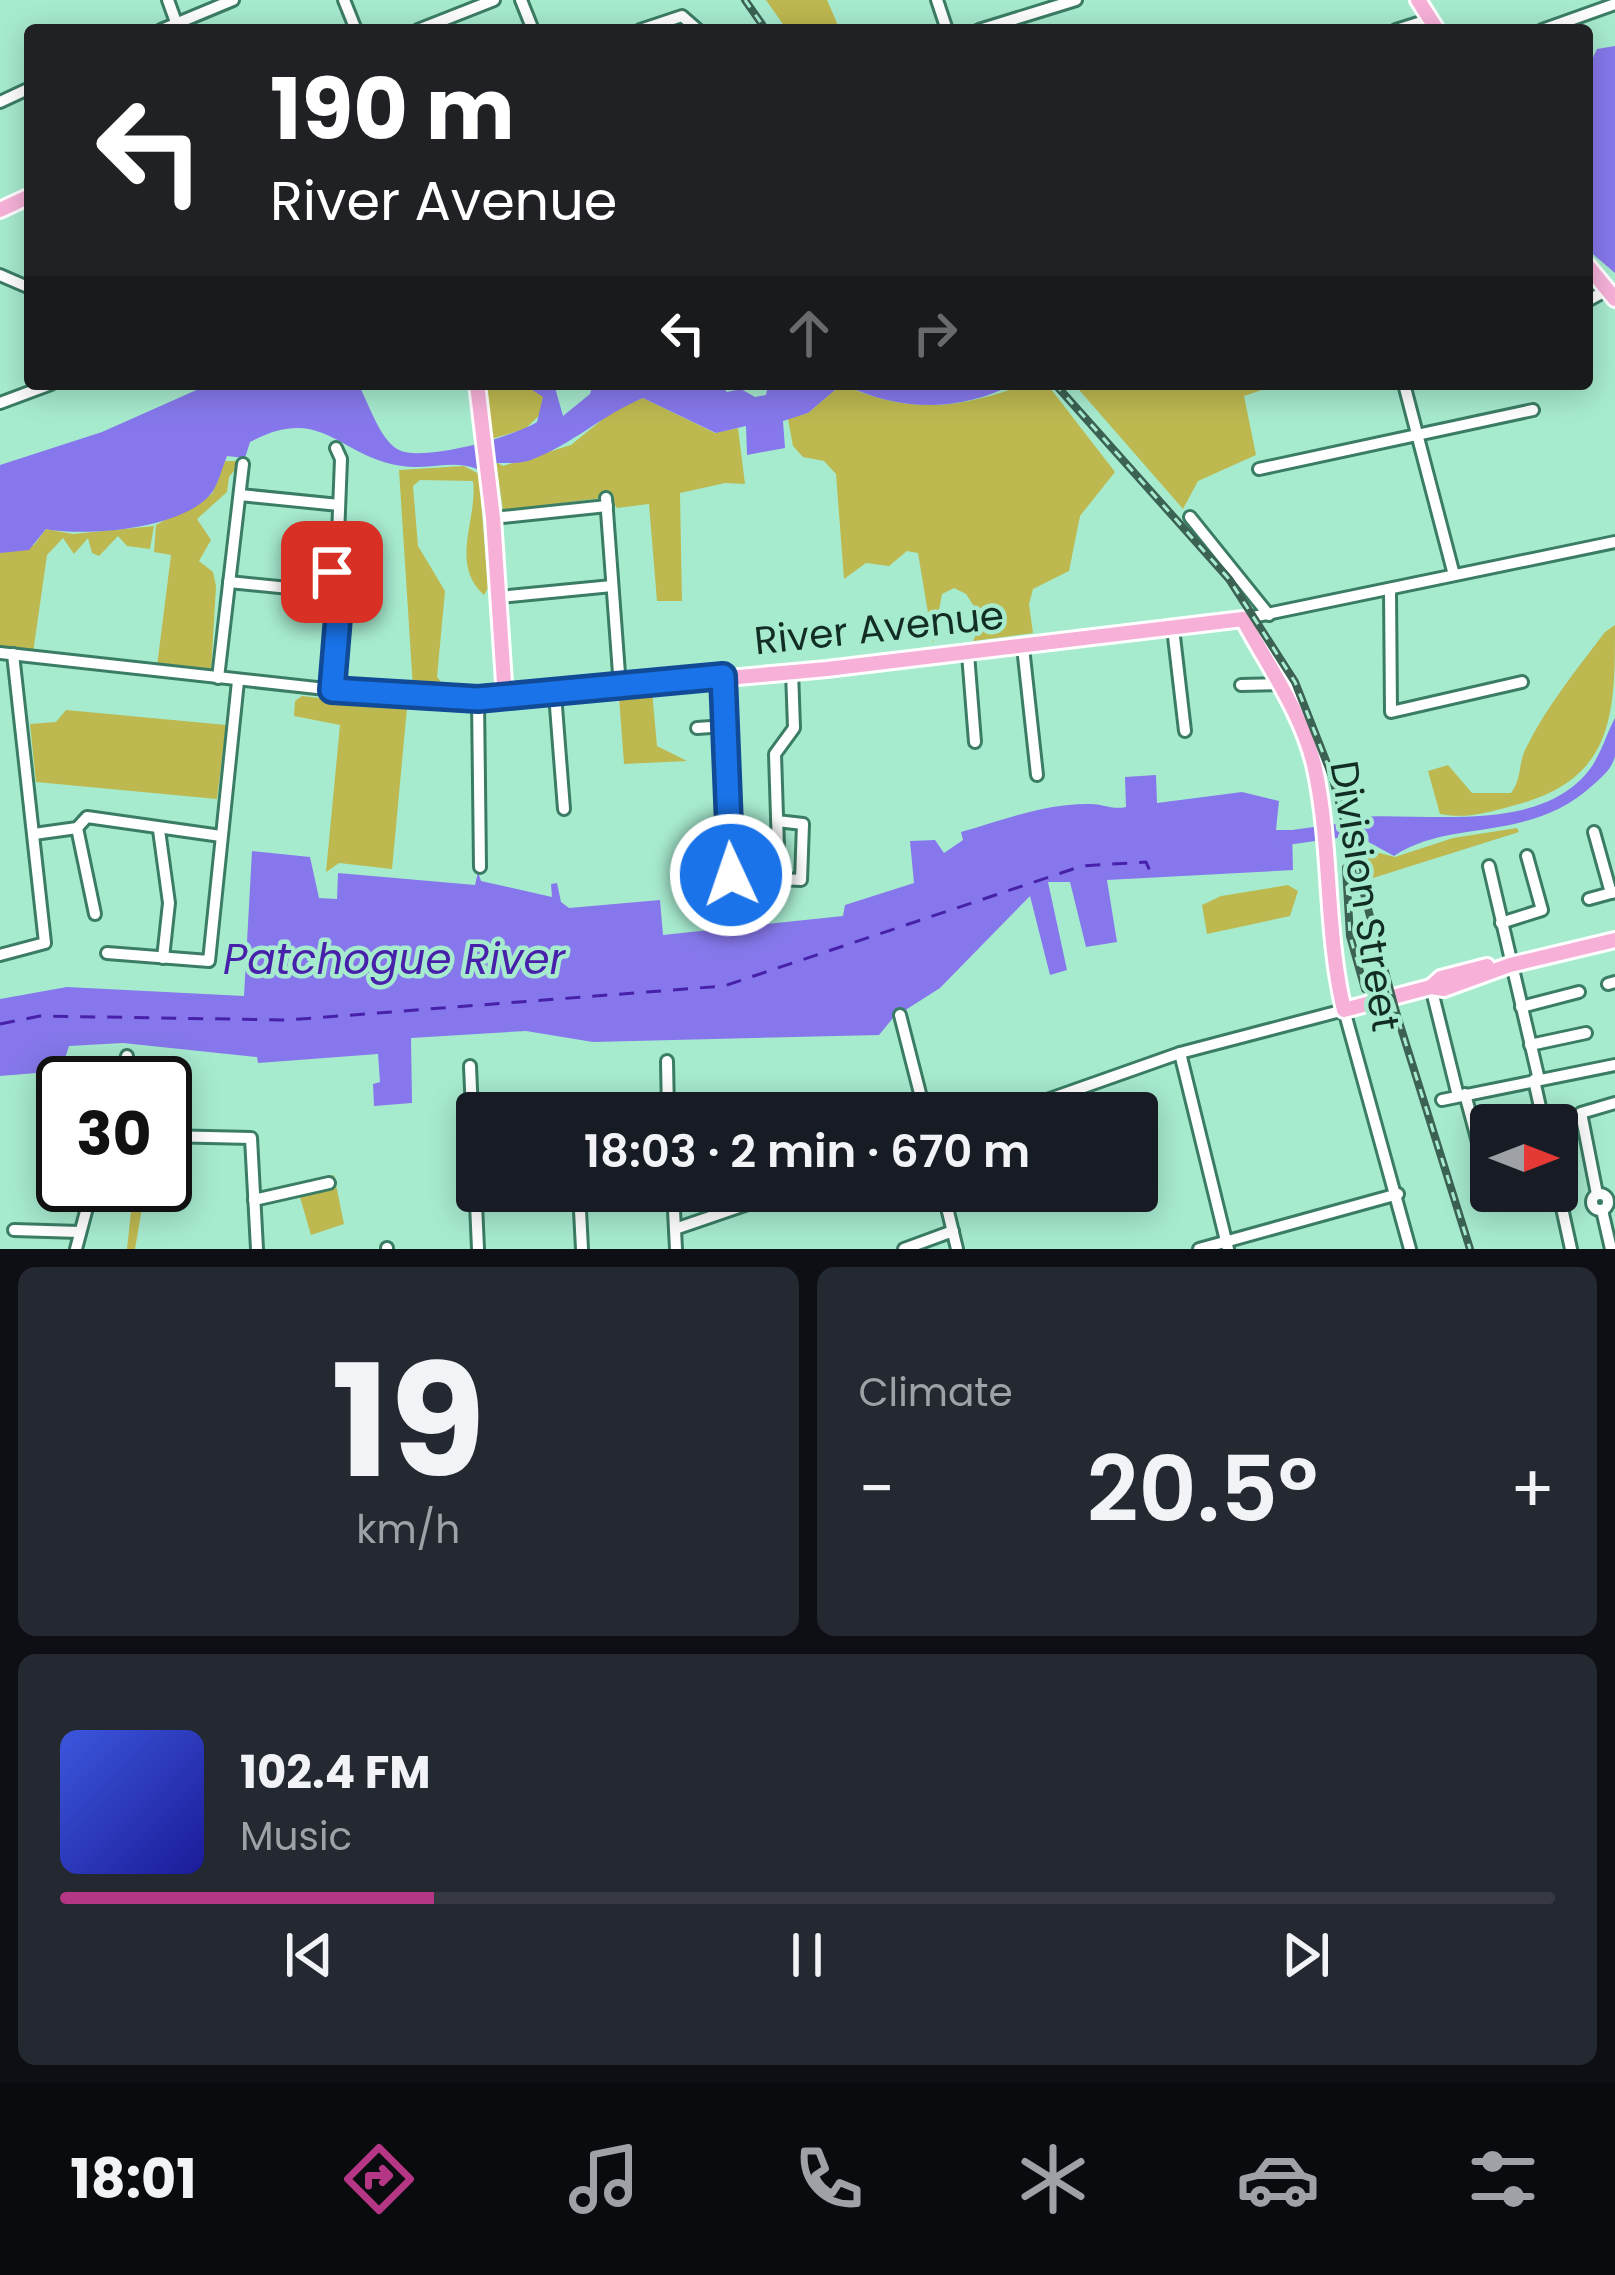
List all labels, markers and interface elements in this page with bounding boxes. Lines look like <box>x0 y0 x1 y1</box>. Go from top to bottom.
text: 190 m <box>270 51 515 168</box>
icon: left <box>72 72 228 228</box>
text: River Avenue <box>270 163 617 239</box>
icon: left <box>650 300 716 366</box>
icon: ahead <box>776 300 842 366</box>
icon: right <box>902 300 968 366</box>
pin <box>281 521 383 623</box>
icon: arrive <box>299 539 365 605</box>
street label: River Avenue <box>751 588 1007 668</box>
street label: Division Street <box>1316 757 1414 1035</box>
position arrow <box>668 812 794 938</box>
water label: Patchogue River <box>223 930 566 989</box>
speed limit sign: 30 <box>36 1056 192 1212</box>
north arrow <box>1470 1104 1578 1212</box>
map controls <box>1470 1104 1578 1212</box>
text: 18:03 · 2 min · 670 m <box>584 1120 1030 1183</box>
text: 19 <box>331 1312 486 1531</box>
text: Climate <box>859 1365 1013 1420</box>
text: 20.5° <box>1087 1426 1318 1553</box>
text: − <box>859 1443 895 1535</box>
text: + <box>1510 1443 1555 1535</box>
text: km/h <box>356 1502 460 1557</box>
text: 102.4 FM <box>240 1741 431 1804</box>
text: Music <box>240 1809 352 1864</box>
icon: previous <box>276 1922 342 1988</box>
icon: pause <box>774 1922 840 1988</box>
icon: next <box>1273 1922 1339 1988</box>
icon: directions <box>337 2137 421 2221</box>
icon: music <box>562 2137 646 2221</box>
icon: phone <box>787 2137 871 2221</box>
icon: climate <box>1011 2137 1095 2221</box>
icon: car <box>1236 2137 1320 2221</box>
icon: filters <box>1461 2137 1545 2221</box>
text: 18:01 <box>70 2141 197 2217</box>

